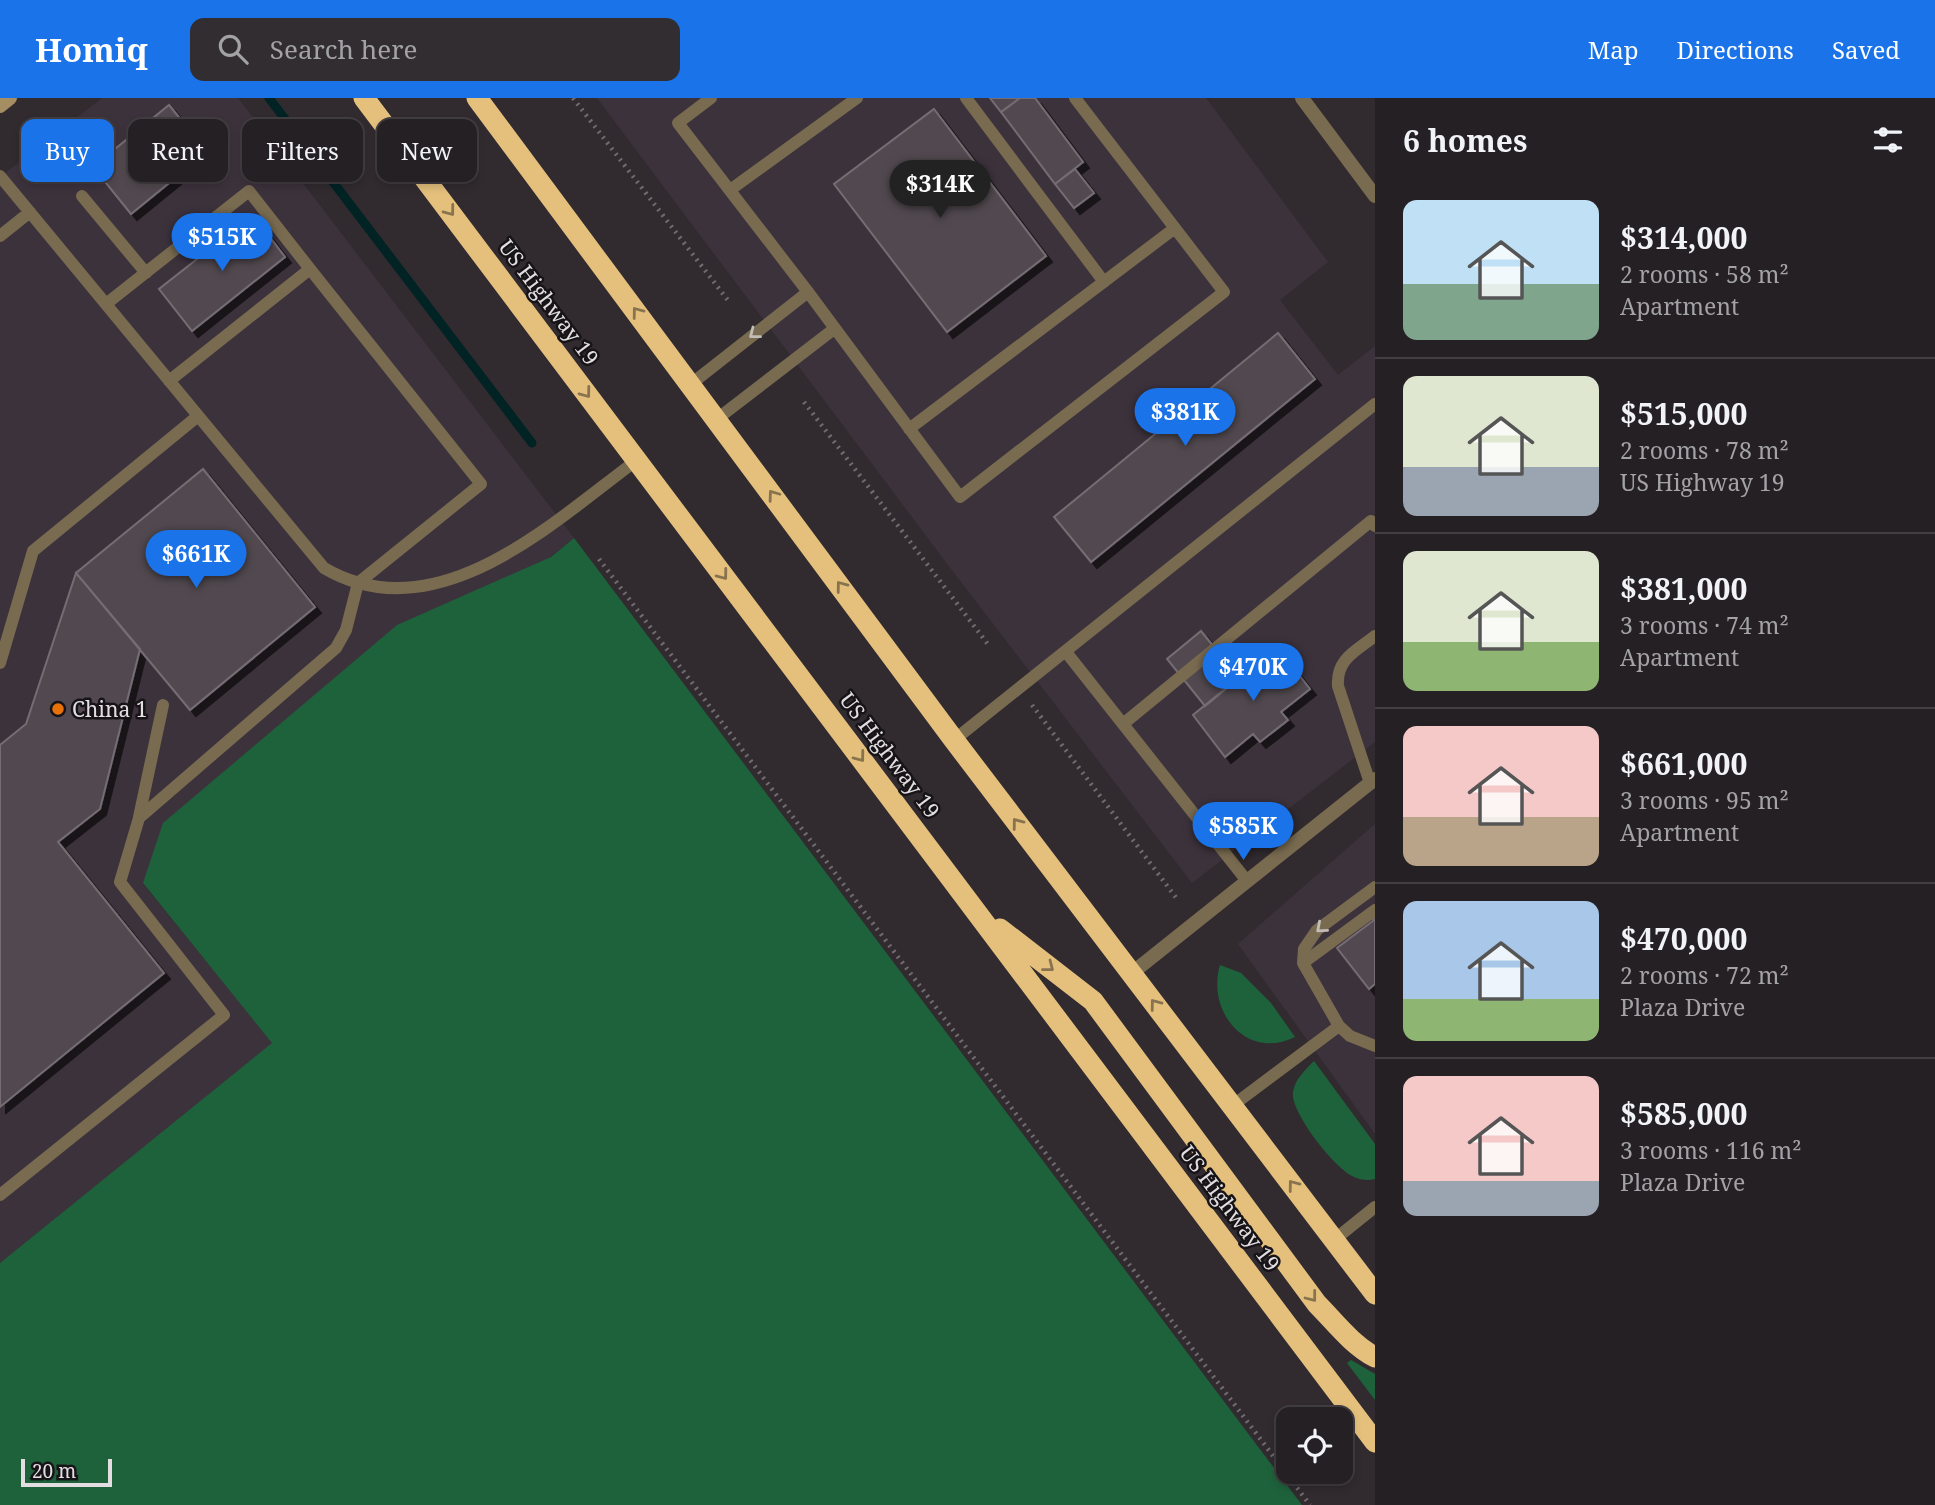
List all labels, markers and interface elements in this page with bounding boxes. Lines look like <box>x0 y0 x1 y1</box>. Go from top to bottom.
search box <box>190 18 680 81</box>
text: Homiq <box>35 27 148 72</box>
icon: search <box>214 30 252 68</box>
text: Search here <box>270 31 417 67</box>
text: Map <box>1588 33 1639 66</box>
text: Directions <box>1677 33 1794 66</box>
text: Saved <box>1832 33 1900 66</box>
chip: Buy <box>21 119 114 182</box>
chip: Rent <box>128 119 228 182</box>
chip: Filters <box>242 119 363 182</box>
chip: New <box>377 119 477 182</box>
text: 6 homes <box>1403 120 1527 161</box>
icon: filters <box>1869 121 1907 159</box>
pin: $314K <box>891 160 989 220</box>
text: $314K <box>906 167 974 199</box>
one-way arrow <box>441 203 454 216</box>
pin: $515K <box>173 214 271 273</box>
text: $314,000 <box>1620 217 1747 258</box>
text: $515K <box>188 220 256 252</box>
icon: home <box>1459 228 1543 312</box>
street label: US Highway 19 <box>493 234 605 370</box>
text: 2 rooms · 58 m² <box>1620 258 1789 290</box>
text: Apartment <box>1620 290 1739 322</box>
one-way arrow <box>633 307 646 320</box>
one-way arrow <box>749 326 762 339</box>
one-way arrow <box>578 385 591 398</box>
pin: $381K <box>1136 388 1234 448</box>
text: $515,000 <box>1620 393 1747 434</box>
text: $381K <box>1151 395 1219 427</box>
icon: home <box>1459 404 1543 488</box>
text: 2 rooms · 78 m² <box>1620 434 1789 466</box>
text: US Highway 19 <box>1620 466 1785 498</box>
one-way arrow <box>769 490 781 503</box>
pin: $661K <box>147 531 245 590</box>
text: $661K <box>162 537 230 569</box>
one-way arrow <box>715 567 728 580</box>
text: $381,000 <box>1620 568 1747 609</box>
icon: home <box>1459 579 1543 663</box>
one-way arrow <box>836 582 849 594</box>
text: 3 rooms · 74 m² <box>1620 609 1789 641</box>
text: Apartment <box>1620 641 1739 673</box>
pin: $470K <box>1204 644 1302 703</box>
text: $470K <box>1219 650 1287 682</box>
street label: US Highway 19 <box>834 687 946 823</box>
place label: China 1 <box>72 695 148 723</box>
marker: China 1 <box>50 701 66 717</box>
text: $661,000 <box>1620 743 1747 784</box>
one-way arrow <box>852 749 864 761</box>
icon: home <box>1459 754 1543 838</box>
text: 3 rooms · 95 m² <box>1620 784 1789 816</box>
pin: $585K <box>1194 802 1292 862</box>
text: $585K <box>1209 809 1277 841</box>
text: Apartment <box>1620 816 1739 848</box>
one-way arrow <box>1013 818 1026 831</box>
text: $470,000 <box>1620 918 1747 959</box>
one-way arrow <box>1316 920 1329 932</box>
icon: home <box>1459 929 1543 1013</box>
one-way arrow <box>1041 959 1054 972</box>
text: 2 rooms · 72 m² <box>1620 959 1789 991</box>
text: Plaza Drive <box>1620 991 1745 1023</box>
one-way arrow <box>1151 999 1164 1012</box>
text: $585,000 <box>1620 1093 1747 1134</box>
icon: home <box>1459 1104 1543 1188</box>
text: 3 rooms · 116 m² <box>1620 1134 1802 1166</box>
street label: US Highway 19 <box>1174 1140 1286 1276</box>
text: Plaza Drive <box>1620 1166 1745 1198</box>
one-way arrow <box>1288 1181 1301 1193</box>
one-way arrow <box>1304 1289 1317 1302</box>
map controls <box>1276 1407 1353 1484</box>
button: locate <box>1276 1407 1353 1484</box>
scale bar <box>21 1456 112 1488</box>
text: 20 m <box>32 1458 76 1484</box>

